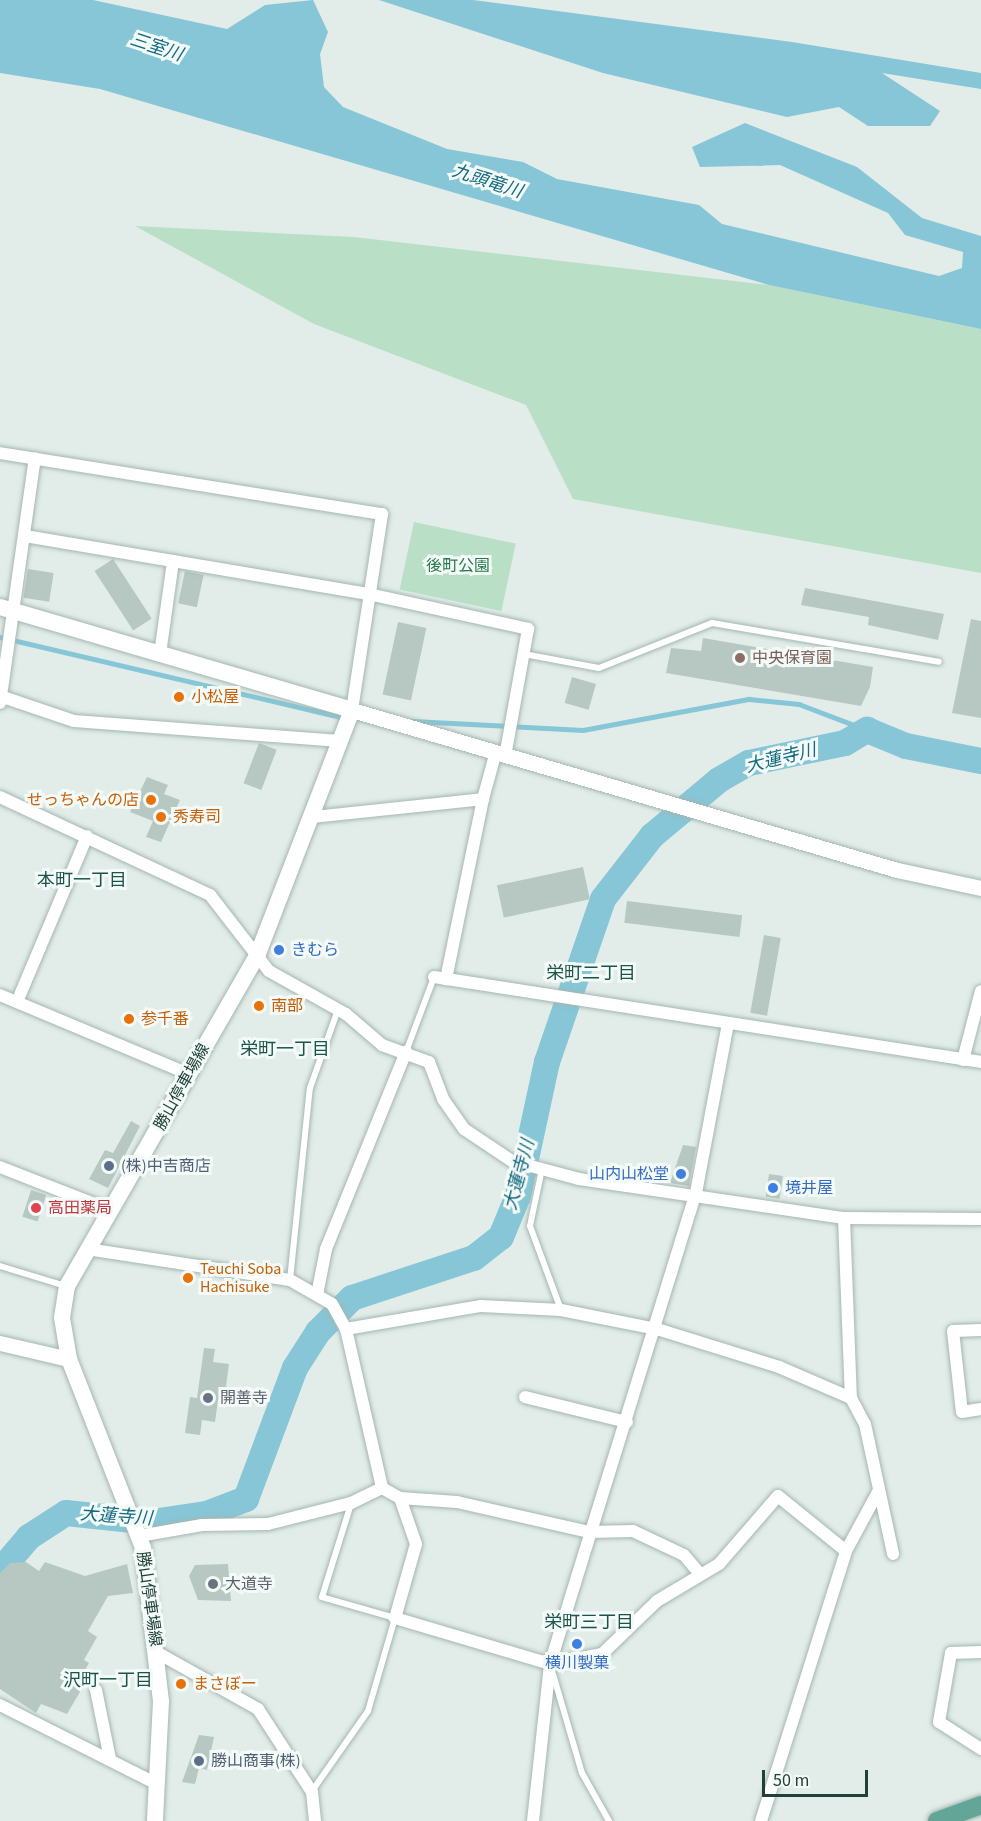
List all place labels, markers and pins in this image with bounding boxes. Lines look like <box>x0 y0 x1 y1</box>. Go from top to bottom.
place label: 中央保育園 <box>752 648 832 668</box>
marker: 中央保育園 <box>733 651 747 665</box>
place label: 小松屋 <box>191 687 239 707</box>
marker: 小松屋 <box>172 690 186 704</box>
place label: せっちゃんの店 <box>27 790 139 810</box>
marker: せっちゃんの店 <box>144 793 158 807</box>
place label: 秀寿司 <box>173 807 221 827</box>
marker: 秀寿司 <box>154 810 168 824</box>
place label: きむら <box>291 940 339 960</box>
marker: きむら <box>272 943 286 957</box>
place label: 南部 <box>271 996 303 1016</box>
marker: 南部 <box>252 999 266 1013</box>
place label: 参千番 <box>141 1009 189 1029</box>
marker: 参千番 <box>122 1012 136 1026</box>
place label: (株)中吉商店 <box>121 1156 211 1176</box>
marker: (株)中吉商店 <box>102 1159 116 1173</box>
place label: 山内山松堂 <box>589 1164 669 1184</box>
marker: 山内山松堂 <box>674 1167 688 1181</box>
place label: 境井屋 <box>785 1178 833 1198</box>
marker: 境井屋 <box>766 1181 780 1195</box>
place label: 高田薬局 <box>48 1198 112 1218</box>
marker: 高田薬局 <box>29 1201 43 1215</box>
place label: Teuchi Soba Hachisuke <box>200 1259 281 1297</box>
marker: Teuchi Soba Hachisuke <box>181 1271 195 1285</box>
place label: 開善寺 <box>220 1388 268 1408</box>
marker: 開善寺 <box>201 1391 215 1405</box>
place label: 大道寺 <box>225 1574 273 1594</box>
marker: 大道寺 <box>206 1577 220 1591</box>
marker: 横川製菓 <box>570 1637 584 1651</box>
place label: 横川製菓 <box>545 1653 609 1673</box>
place label: まさぼー <box>193 1674 257 1694</box>
marker: まさぼー <box>174 1677 188 1691</box>
place label: 勝山商事(株) <box>211 1751 301 1771</box>
marker: 勝山商事(株) <box>192 1754 206 1768</box>

